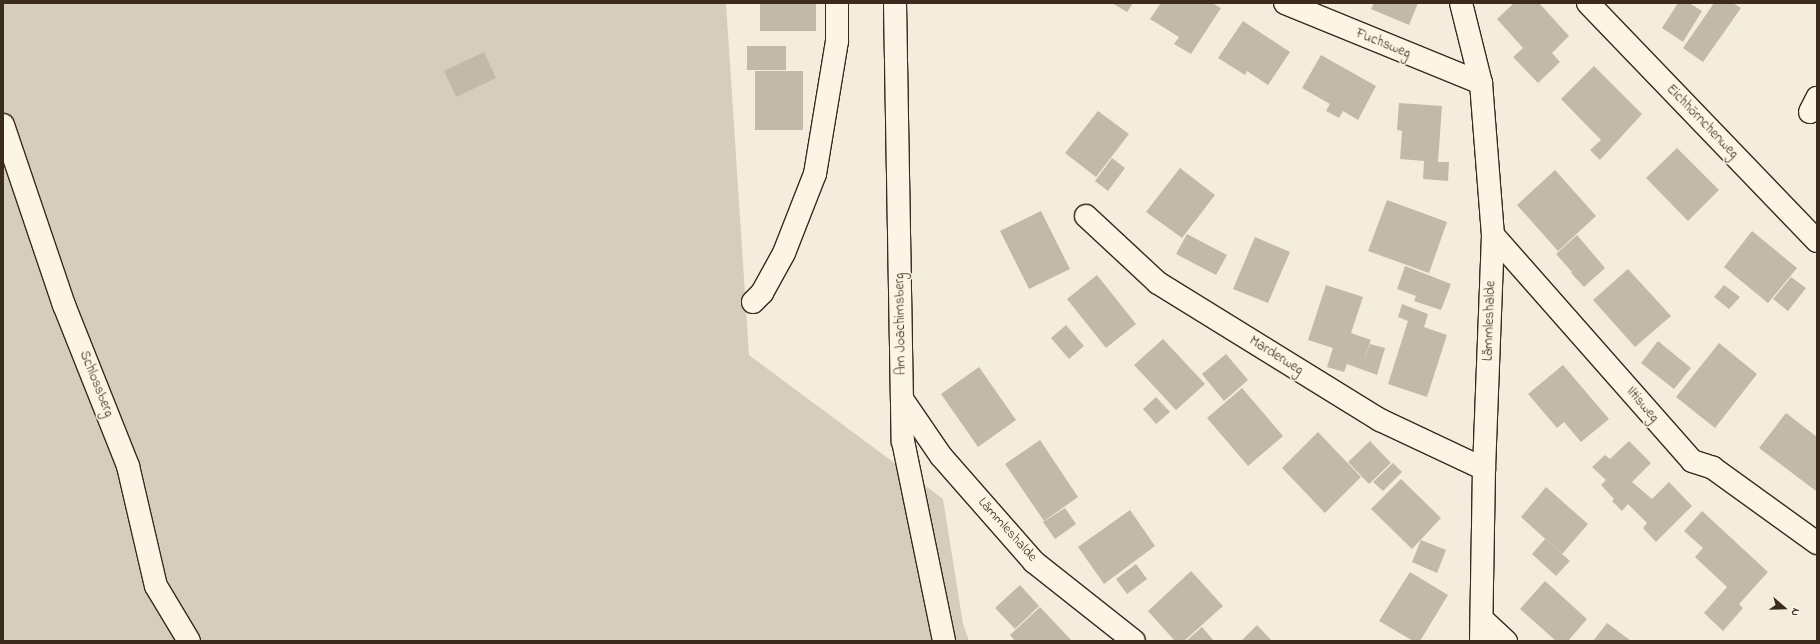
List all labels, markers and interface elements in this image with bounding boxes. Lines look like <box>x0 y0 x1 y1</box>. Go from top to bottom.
street label: Fuchsweg <box>1353 25 1413 63</box>
street label: Eichhörnchenweg <box>1662 81 1742 163</box>
street label: Am Joachimsberg <box>892 273 910 375</box>
street label: Lämmleshalde <box>1480 281 1500 361</box>
street label: Marderweg <box>1246 333 1306 379</box>
street label: Schlossberg <box>75 348 117 420</box>
street label: Iltisweg <box>1622 384 1662 426</box>
street label: Lämmleshalde <box>974 494 1040 566</box>
north arrow <box>1764 588 1804 628</box>
text: N <box>1786 606 1804 618</box>

